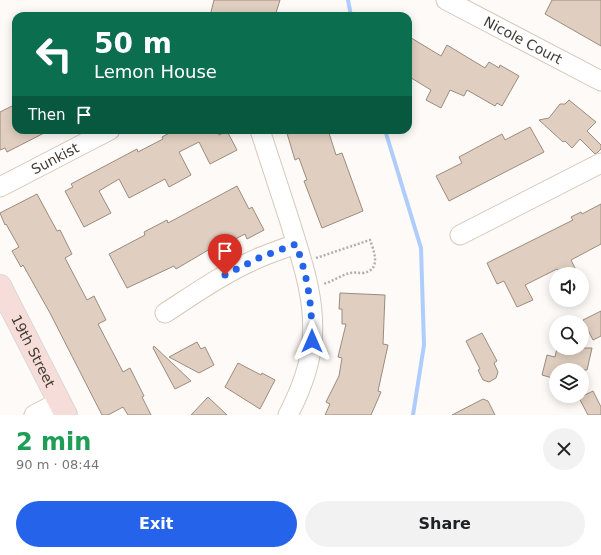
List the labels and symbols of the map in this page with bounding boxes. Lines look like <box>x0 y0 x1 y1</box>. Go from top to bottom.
street label: Nicole Court <box>481 13 565 68</box>
street label: Sunkist <box>29 139 82 177</box>
pin <box>208 234 242 275</box>
street label: 19th Street <box>8 312 59 390</box>
position arrow <box>291 320 333 362</box>

